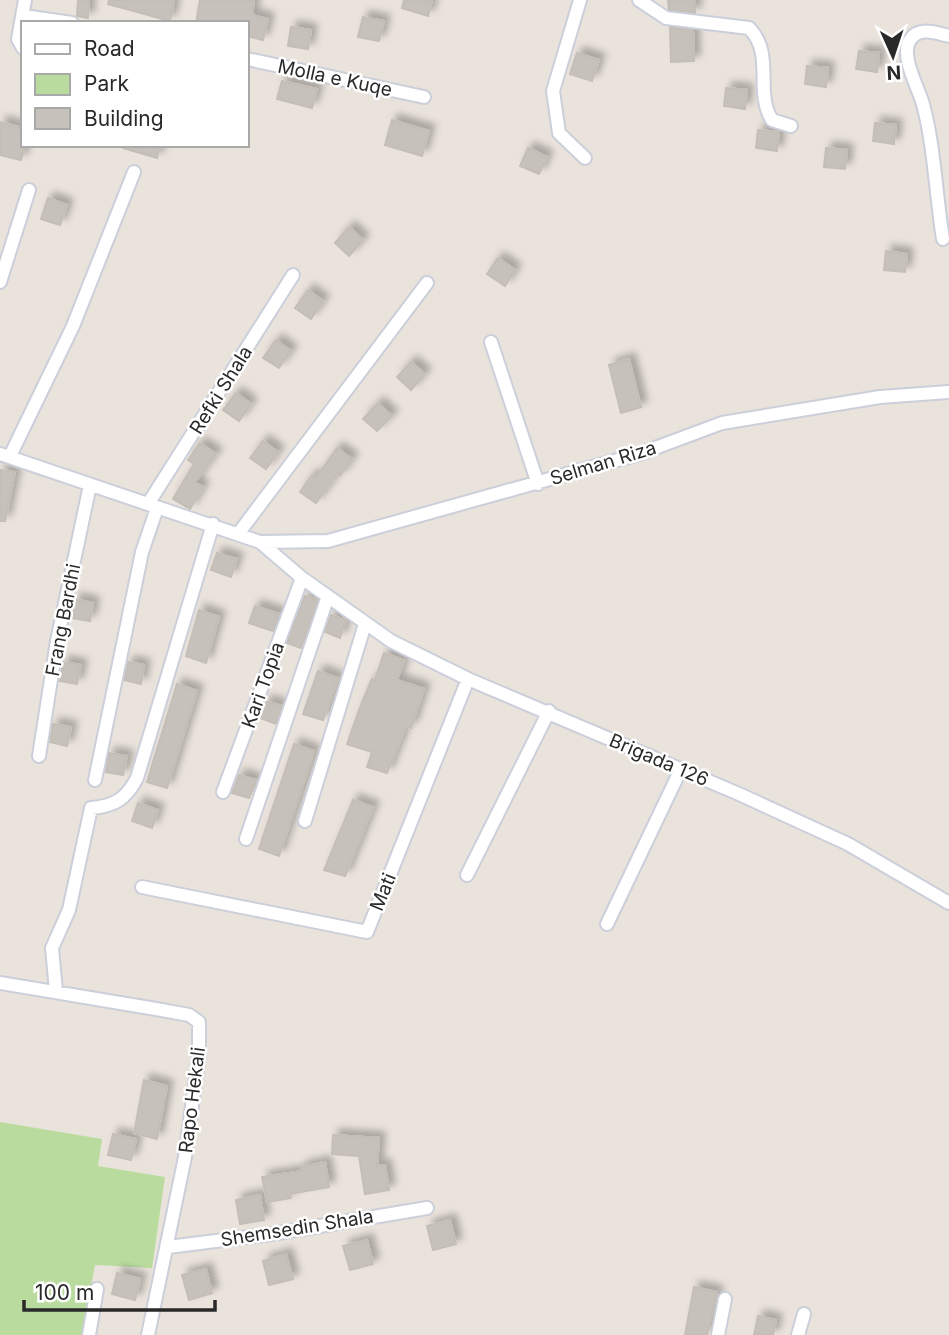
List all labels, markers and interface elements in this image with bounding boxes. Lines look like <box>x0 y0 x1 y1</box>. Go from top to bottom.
legend <box>21 21 248 147</box>
north arrow <box>858 21 928 91</box>
text: Road <box>84 36 135 61</box>
street label: Molla e Kuqe <box>276 55 394 101</box>
text: N <box>886 61 902 84</box>
text: Park <box>84 71 129 96</box>
text: Building <box>84 106 164 131</box>
street label: Refki Shala <box>185 342 257 438</box>
street label: Selman Riza <box>547 436 659 490</box>
street label: Frang Bardhi <box>41 562 85 678</box>
street label: Kari Topia <box>237 639 289 731</box>
street label: Brigada 126 <box>606 729 712 791</box>
street label: Mati <box>365 870 401 914</box>
street label: Rapo Hekali <box>174 1046 210 1154</box>
street label: Shemsedin Shala <box>219 1205 375 1251</box>
scale bar <box>24 1268 215 1312</box>
text: 100 m <box>35 1280 94 1305</box>

